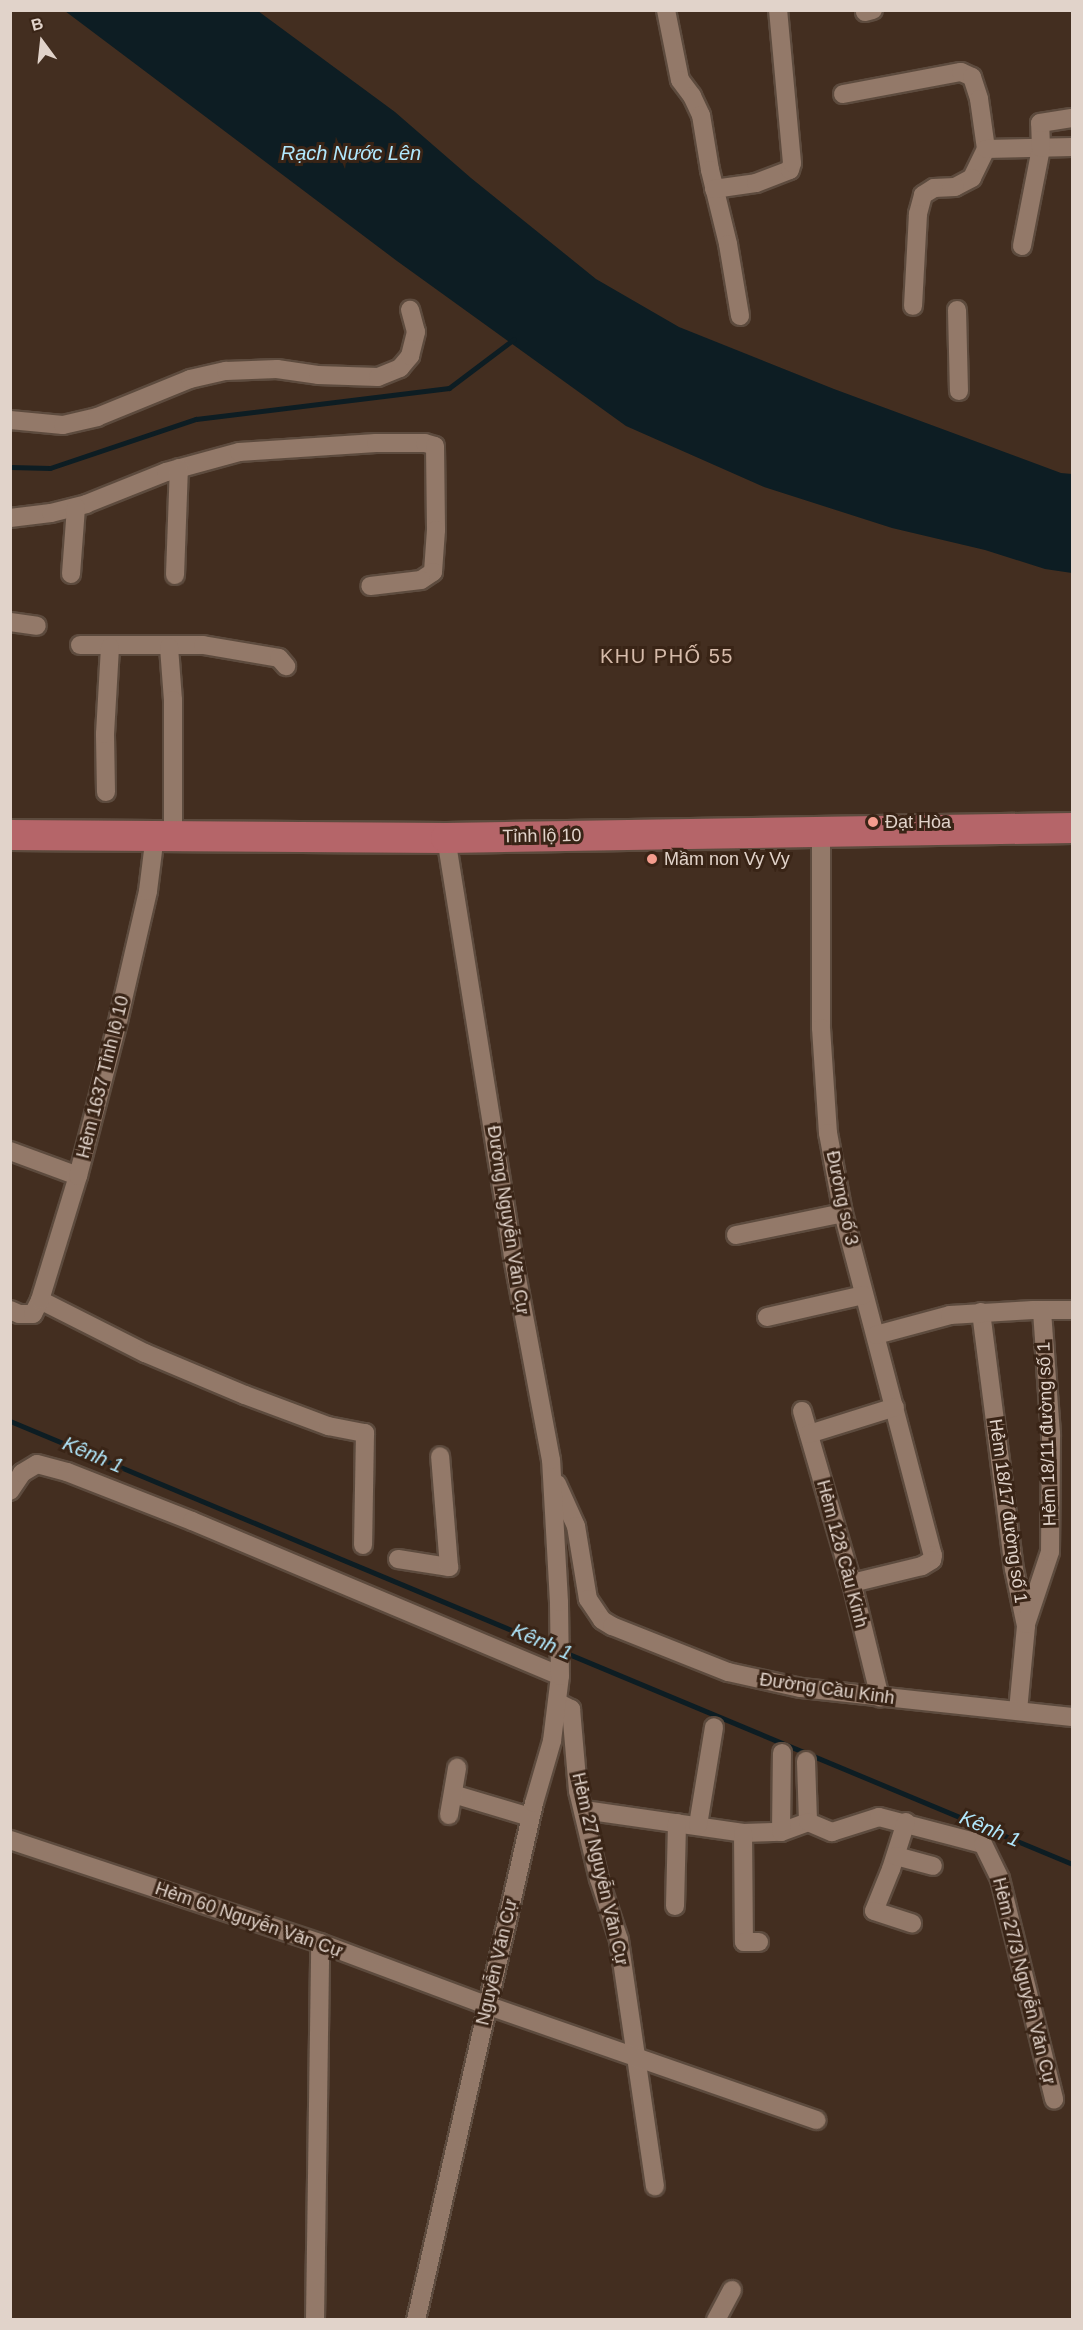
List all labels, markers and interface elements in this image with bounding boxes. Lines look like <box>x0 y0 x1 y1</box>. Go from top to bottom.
north arrow <box>12 12 72 72</box>
text: B <box>29 14 45 34</box>
water label: Rạch Nước Lên <box>281 141 421 165</box>
district label: KHU PHỐ 55 <box>600 644 734 668</box>
place label: Đạt Hòa <box>885 811 951 833</box>
marker: Đạt Hòa <box>866 815 880 829</box>
street label: Tỉnh lộ 10 <box>502 825 582 847</box>
place label: Mầm non Vy Vy <box>664 848 790 870</box>
marker: Mầm non Vy Vy <box>645 852 659 866</box>
street label: Hẻm 1637 Tỉnh lộ 10 <box>72 993 134 1161</box>
street label: Đường Nguyễn Văn Cự <box>482 1124 534 1316</box>
street label: Đường số 3 <box>821 1149 863 1247</box>
street label: Hẻm 18/11 đường số 1 <box>1033 1341 1061 1527</box>
street label: Hẻm 18/17 đường số 1 <box>984 1417 1032 1605</box>
water label: Kênh 1 <box>59 1432 127 1478</box>
street label: Hẻm 128 Cầu Kinh <box>812 1478 872 1630</box>
water label: Kênh 1 <box>508 1619 576 1665</box>
street label: Đường Cầu Kinh <box>758 1669 896 1709</box>
street label: Hẻm 27 Nguyễn Văn Cự <box>567 1771 633 1967</box>
water label: Kênh 1 <box>956 1806 1024 1852</box>
street label: Hẻm 27/3 Nguyễn Văn Cự <box>988 1875 1060 2087</box>
street label: Hẻm 60 Nguyễn Văn Cự <box>152 1878 346 1962</box>
street label: Nguyễn Văn Cự <box>472 1897 522 2027</box>

